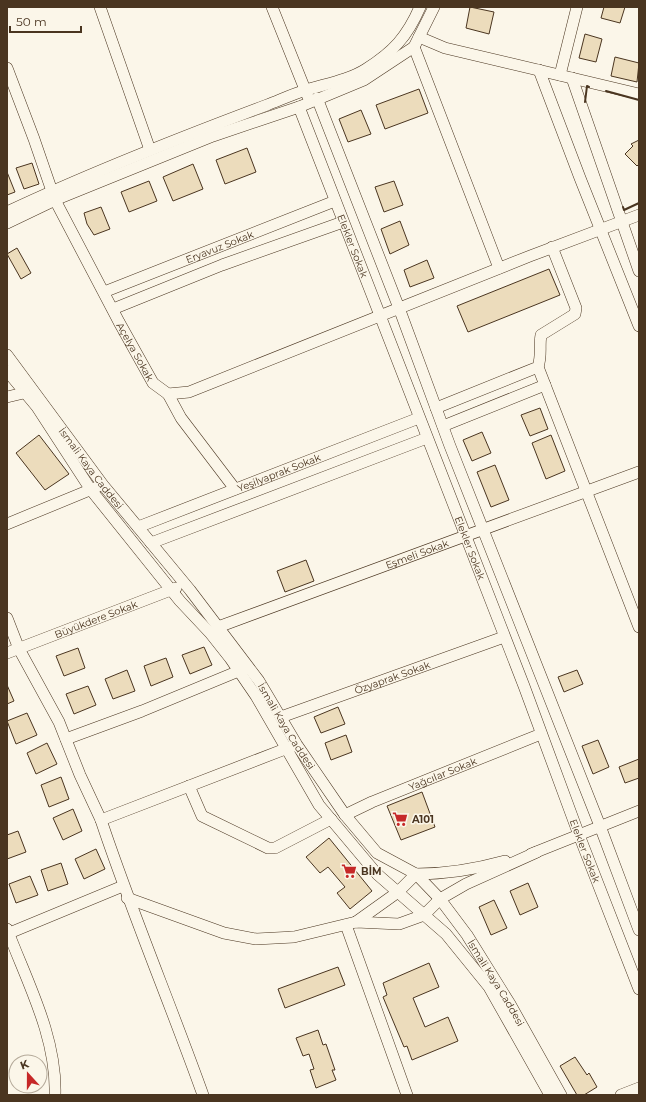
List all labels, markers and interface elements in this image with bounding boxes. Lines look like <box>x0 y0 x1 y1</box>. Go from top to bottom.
scale bar <box>10 8 81 34</box>
text: 50 m <box>16 14 47 29</box>
street label: Elekler Sokak <box>335 212 371 279</box>
street label: Eryavuz Sokak <box>184 227 255 266</box>
street label: Açelya Sokak <box>114 320 157 383</box>
street label: İsmali Kaya Caddesi <box>56 425 126 511</box>
street label: Yeşilyaprak Sokak <box>235 450 322 494</box>
street label: Elekler Sokak <box>452 514 489 581</box>
street label: Eşmeli Sokak <box>384 536 450 571</box>
street label: Büyükdere Sokak <box>52 597 139 641</box>
street label: Özyaprak Sokak <box>352 658 432 697</box>
street label: İsmali Kaya Caddesi <box>255 681 318 772</box>
street label: Yağcılar Sokak <box>407 754 479 793</box>
supermarket icon: A101 <box>391 810 409 828</box>
place label: A101 <box>411 813 434 826</box>
street label: Elekler Sokak <box>567 817 603 884</box>
supermarket icon: BİM <box>340 862 358 880</box>
place label: BİM <box>361 865 381 878</box>
street label: İsmali Kaya Caddesi <box>465 937 527 1028</box>
north arrow <box>8 1054 48 1094</box>
text: K <box>18 1056 32 1073</box>

